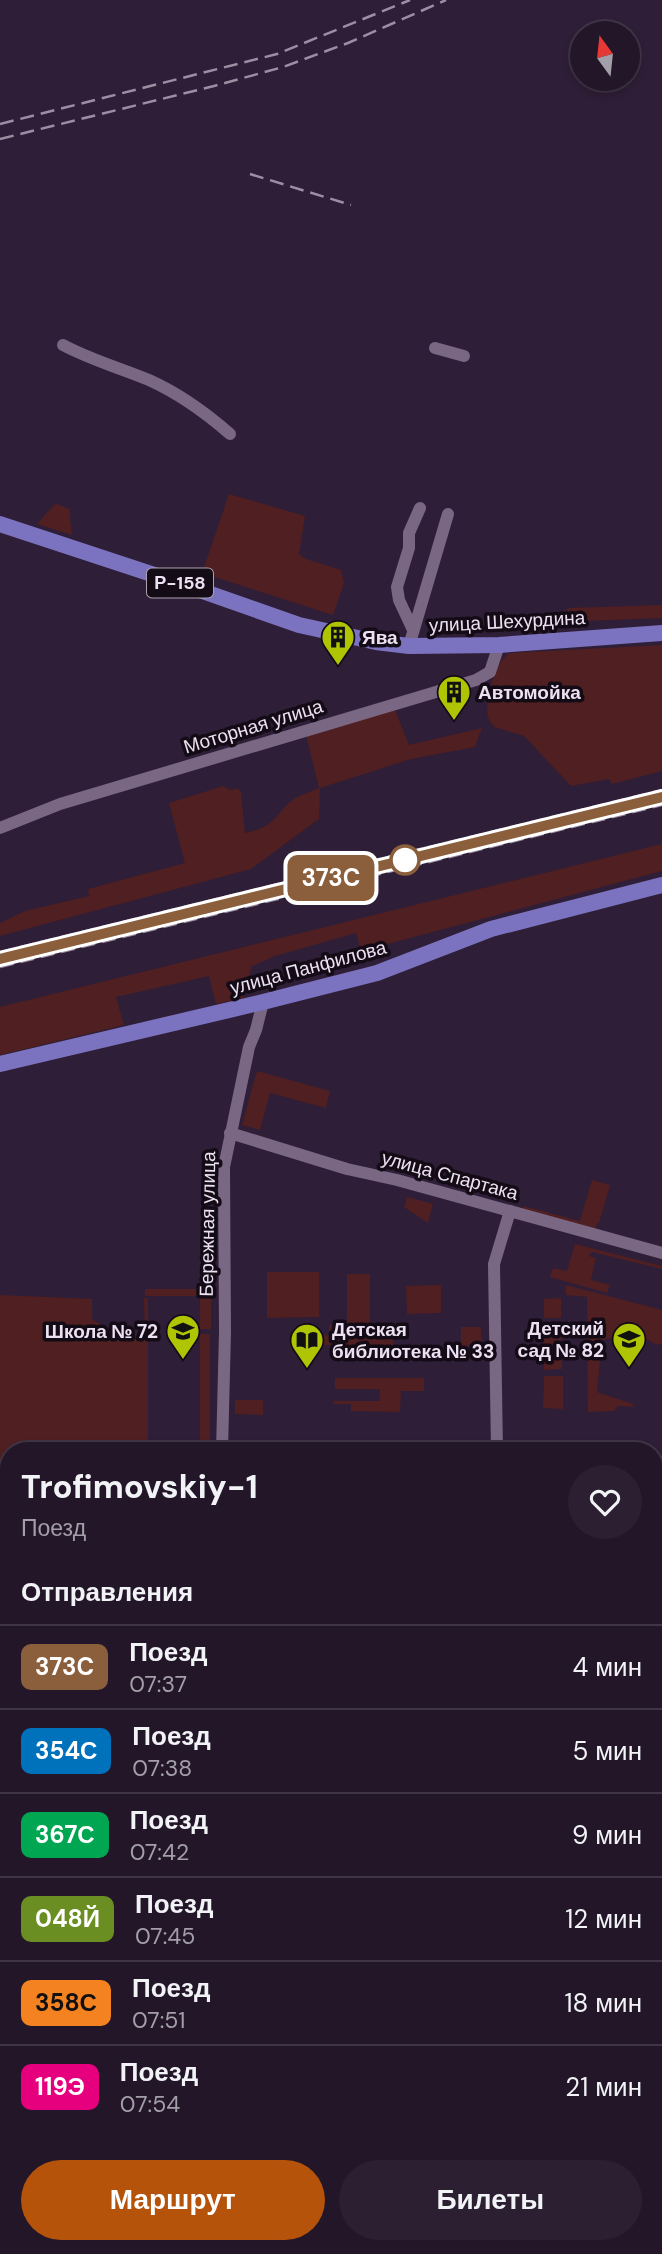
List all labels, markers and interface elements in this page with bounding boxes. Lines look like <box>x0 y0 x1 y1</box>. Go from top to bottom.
north arrow <box>570 21 640 91</box>
map controls <box>570 21 640 91</box>
road number: Р-158 <box>147 568 213 598</box>
street label: улица Шехурдина <box>428 605 586 638</box>
building icon: Ява <box>319 618 357 667</box>
place label: Ява <box>362 625 398 650</box>
building icon: Автомойка <box>435 673 473 722</box>
place label: Автомойка <box>478 680 581 705</box>
street label: Моторная улица <box>180 693 326 760</box>
unlabelled marker <box>390 845 420 875</box>
line badge: 373C <box>282 855 380 901</box>
text: 373C <box>301 862 361 893</box>
street label: улица Панфилова <box>227 935 389 1000</box>
street label: улица Спартака <box>379 1145 521 1206</box>
street label: Бережная улица <box>194 1151 221 1297</box>
school or university icon: Школа № 72 <box>164 1312 202 1361</box>
place label: Детский сад № 82 <box>518 1316 604 1363</box>
place label: Детская библиотека № 33 <box>332 1317 495 1364</box>
place label: Школа № 72 <box>45 1319 158 1344</box>
school or university icon: Детский сад № 82 <box>610 1320 648 1369</box>
library icon: Детская библиотека № 33 <box>288 1321 326 1370</box>
text: Trofimovskiy-1 <box>21 1465 258 1508</box>
button: heart <box>568 1465 642 1539</box>
text: Поезд <box>21 1513 86 1543</box>
text: Отправления <box>21 1575 193 1609</box>
text: Поезд <box>129 1635 208 1669</box>
text: 4 мин <box>573 1650 642 1684</box>
text: 373C <box>35 1651 94 1682</box>
text: 07:37 <box>129 1669 187 1699</box>
text: Поезд <box>132 1719 211 1753</box>
text: 5 мин <box>572 1734 642 1768</box>
text: 354С <box>35 1735 97 1766</box>
text: 07:38 <box>132 1753 192 1783</box>
text: Поезд <box>130 1803 208 1837</box>
text: 9 мин <box>572 1818 642 1852</box>
text: 367С <box>35 1819 95 1850</box>
text: 07:42 <box>130 1837 189 1867</box>
text: Поезд <box>135 1887 213 1921</box>
text: 12 мин <box>565 1902 642 1936</box>
text: 048Й <box>35 1903 100 1934</box>
text: 07:45 <box>135 1921 195 1951</box>
text: Поезд <box>132 1971 210 2005</box>
text: 18 мин <box>564 1986 642 2020</box>
text: 358С <box>35 1987 97 2018</box>
text: 07:51 <box>132 2005 185 2035</box>
text: Поезд <box>120 2055 198 2089</box>
text: 21 мин <box>565 2070 642 2104</box>
text: 119Э <box>35 2071 85 2102</box>
text: 07:54 <box>120 2089 180 2119</box>
button: Маршрут <box>21 2160 325 2240</box>
button: Билеты <box>339 2160 642 2240</box>

